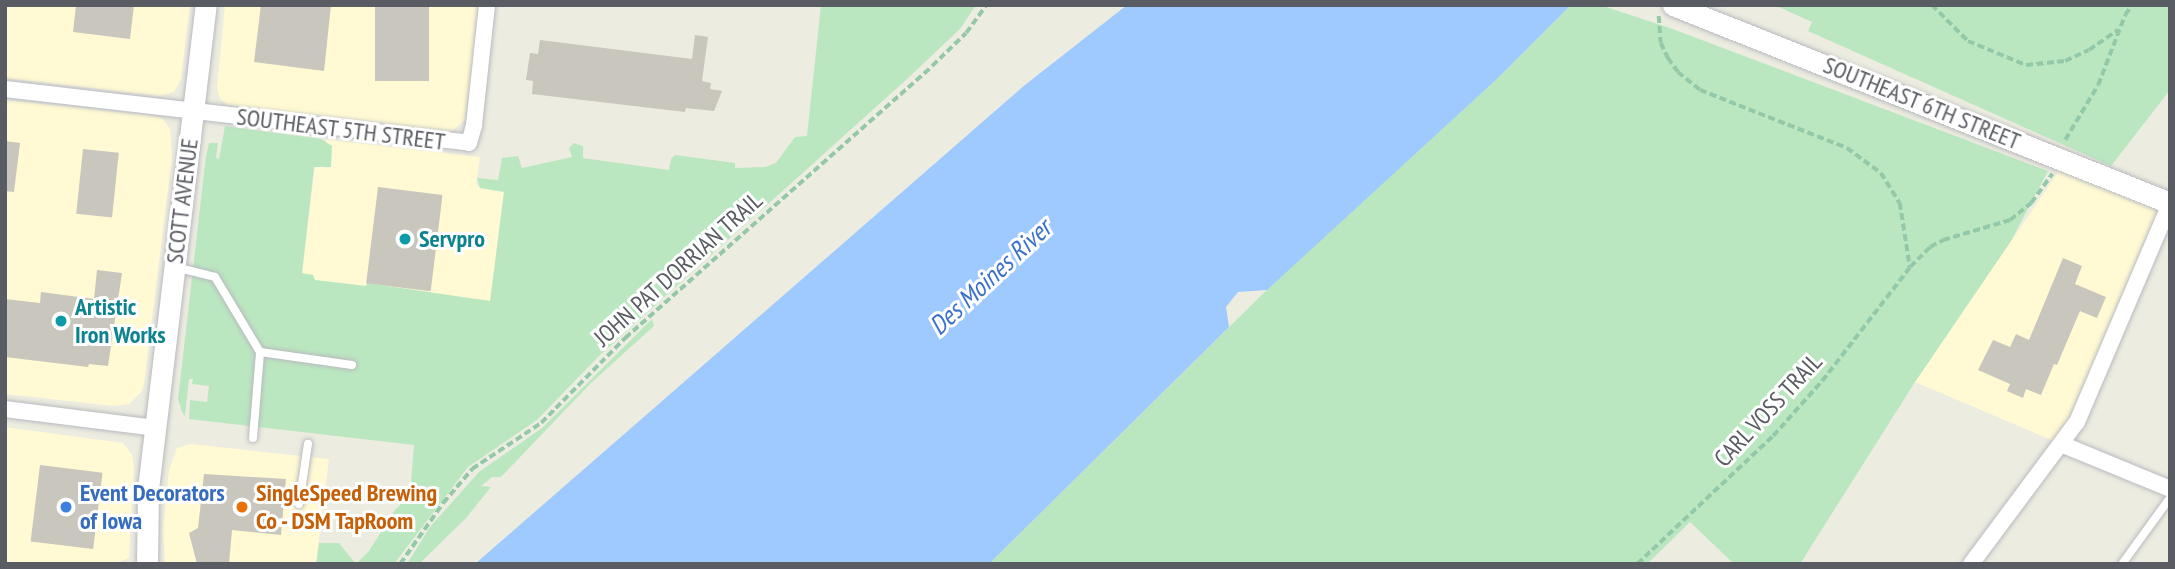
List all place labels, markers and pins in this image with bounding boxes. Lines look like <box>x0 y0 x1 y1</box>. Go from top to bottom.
place label: Servpro <box>419 225 485 253</box>
marker: Servpro <box>397 231 413 247</box>
place label: Artistic Iron Works <box>75 293 166 349</box>
marker: Artistic Iron Works <box>53 313 69 329</box>
place label: Event Decorators of Iowa <box>80 479 225 535</box>
place label: SingleSpeed Brewing Co - DSM TapRoom <box>256 479 437 535</box>
marker: Event Decorators of Iowa <box>58 499 74 515</box>
marker: SingleSpeed Brewing Co - DSM TapRoom <box>234 499 250 515</box>

